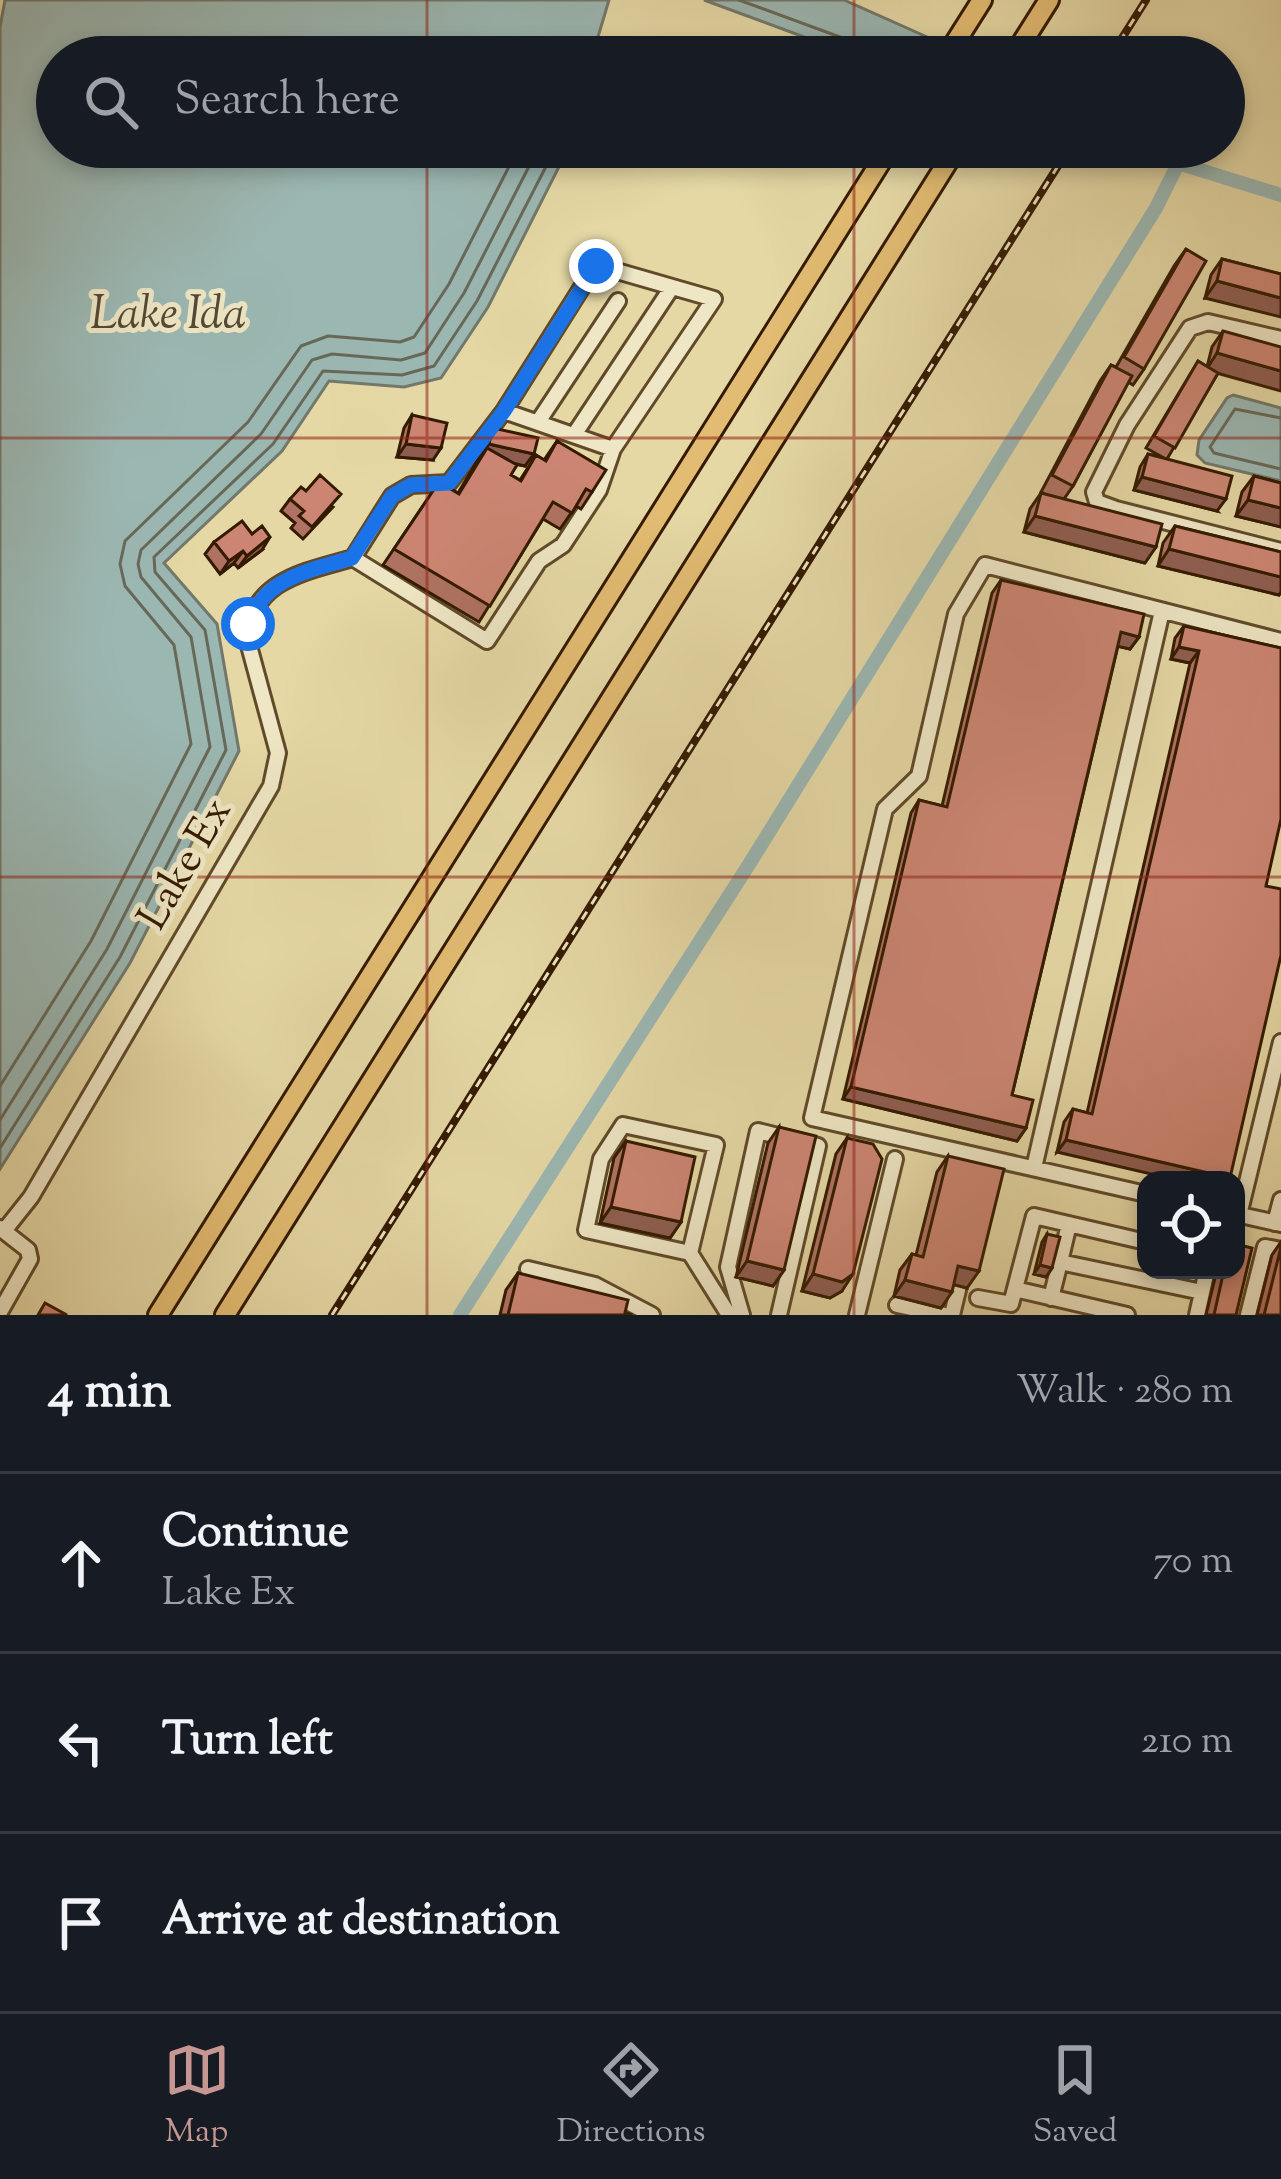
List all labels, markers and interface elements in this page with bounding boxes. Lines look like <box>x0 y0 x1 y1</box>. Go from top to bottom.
search box <box>36 36 1245 168</box>
icon: search <box>78 69 144 135</box>
text: Search here <box>174 70 400 135</box>
route end <box>569 239 623 293</box>
water label: Lake Ida <box>90 284 246 349</box>
route start <box>221 597 275 651</box>
street label: Lake Ex <box>125 788 249 942</box>
map controls <box>1137 1171 1245 1279</box>
button: locate <box>1137 1171 1245 1279</box>
text: 4 min <box>48 1357 171 1430</box>
text: Walk · 280 m <box>1016 1365 1233 1421</box>
text: Continue <box>162 1502 349 1567</box>
icon: ahead <box>48 1530 114 1596</box>
text: 70 m <box>1153 1535 1233 1591</box>
text: Lake Ex <box>162 1567 295 1623</box>
icon: left <box>48 1710 114 1776</box>
text: Turn left <box>162 1710 333 1775</box>
text: 210 m <box>1141 1715 1233 1771</box>
icon: arrive <box>48 1890 114 1956</box>
text: Arrive at destination <box>162 1890 560 1955</box>
tab: Map <box>164 2037 230 2157</box>
tab: Directions <box>557 2037 706 2157</box>
tab: Saved <box>1033 2037 1117 2157</box>

